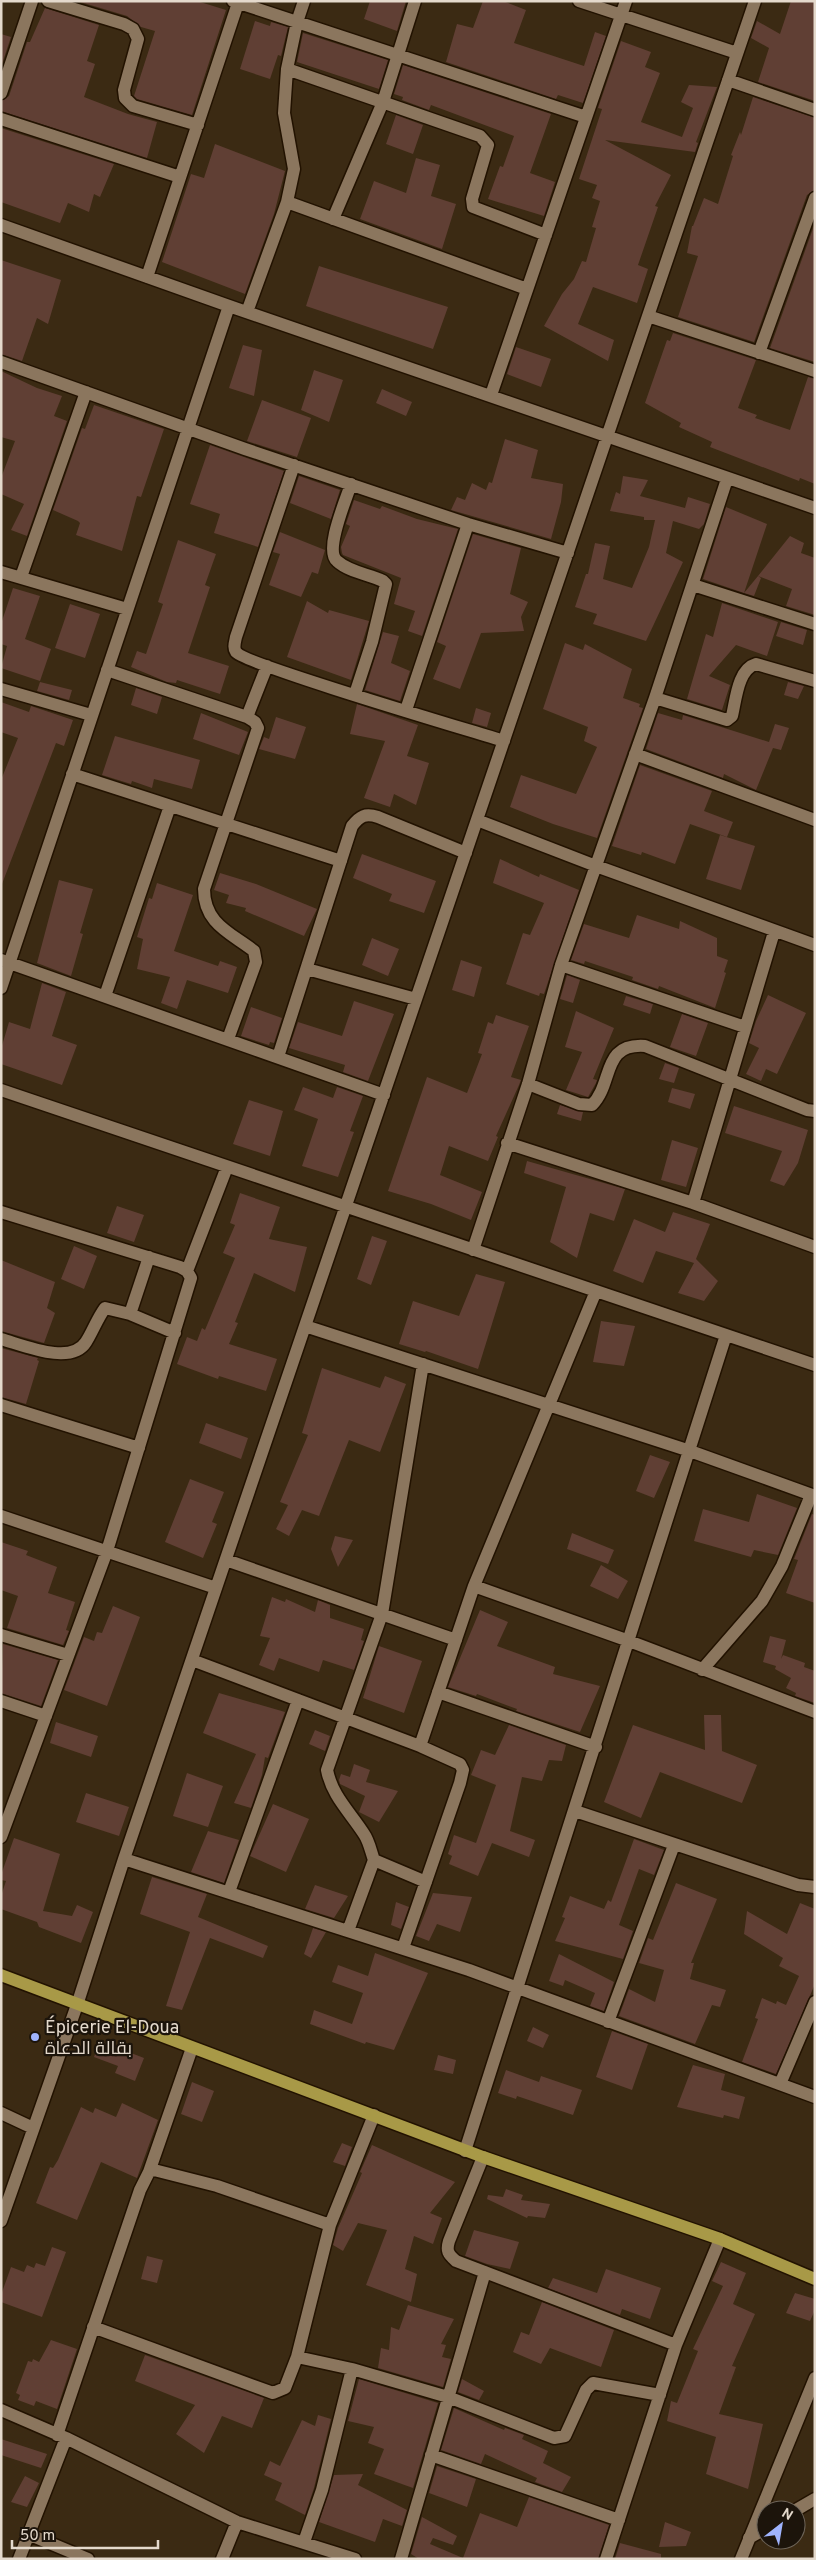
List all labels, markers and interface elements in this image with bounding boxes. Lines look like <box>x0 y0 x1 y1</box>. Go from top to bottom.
place label: Épicerie El-Doua بقالة الدعاة <box>45 2015 179 2061</box>
marker: Épicerie El-Doua بقالة الدعاة <box>29 2031 41 2043</box>
north arrow <box>756 2500 806 2550</box>
text: N <box>778 2505 796 2525</box>
scale bar <box>12 2518 159 2550</box>
text: 50 m <box>20 2527 55 2546</box>

